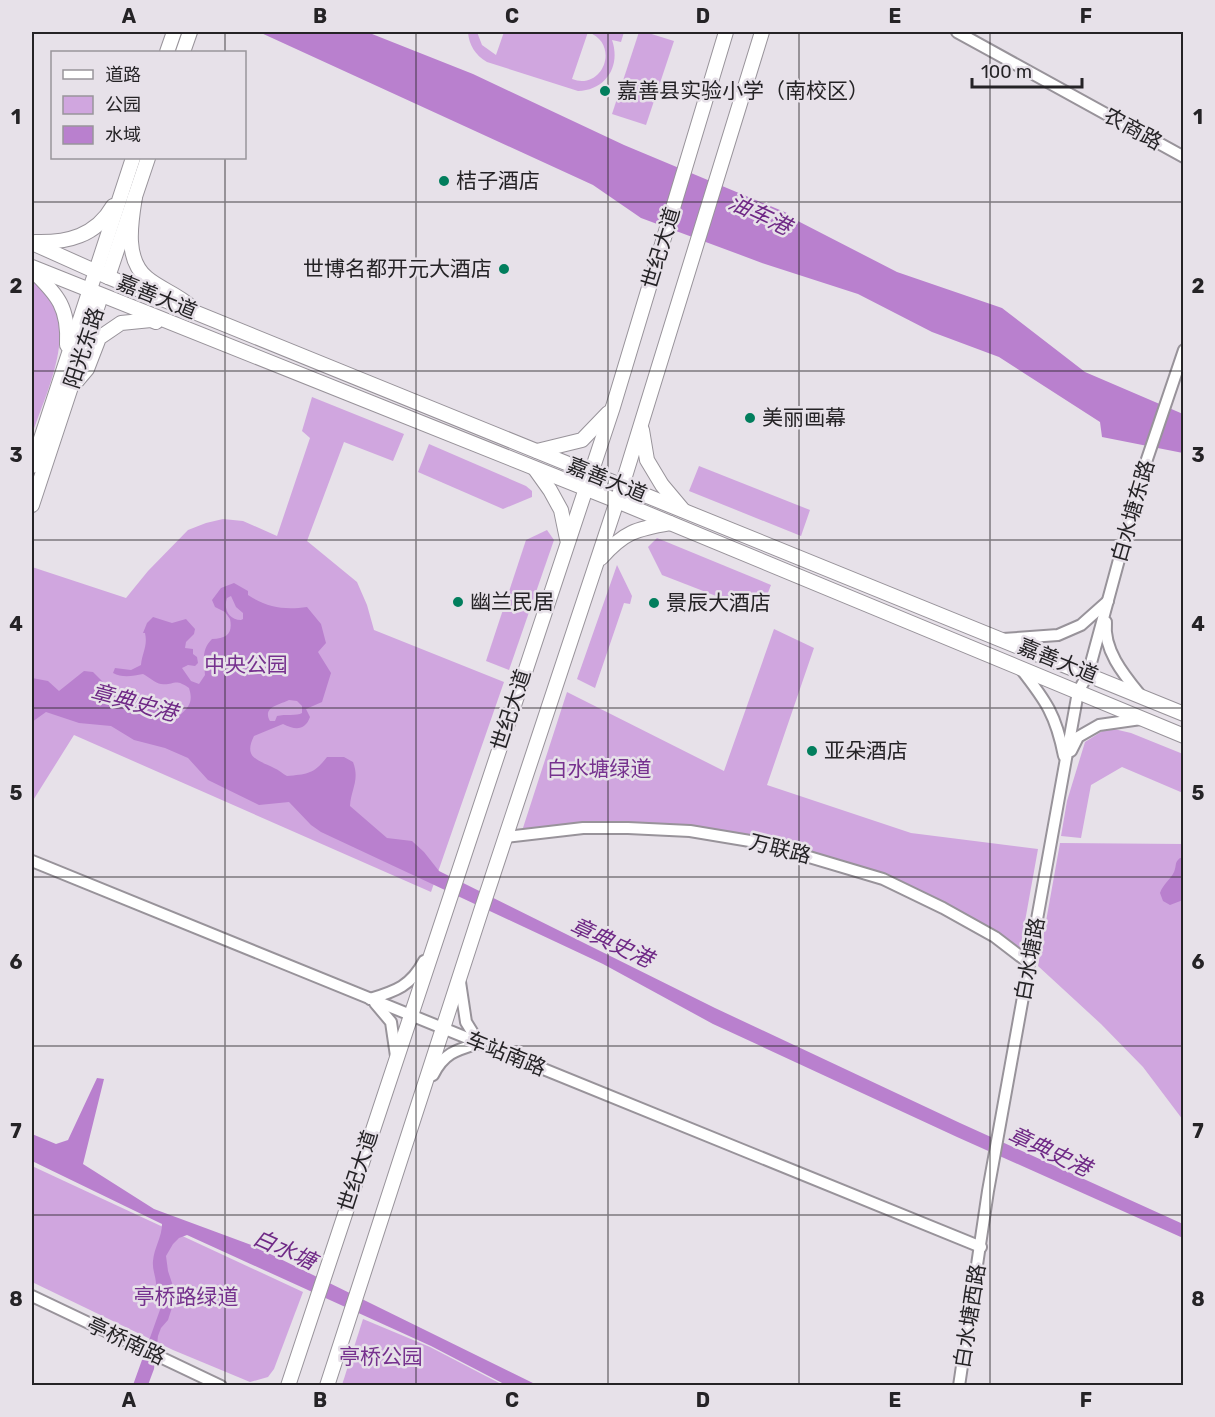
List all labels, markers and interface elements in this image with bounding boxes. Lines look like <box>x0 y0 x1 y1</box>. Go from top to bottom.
text: A <box>122 4 137 28</box>
text: B <box>313 4 327 28</box>
text: C <box>505 4 519 28</box>
text: D <box>696 4 710 28</box>
text: E <box>889 4 901 28</box>
text: F <box>1080 4 1092 28</box>
legend <box>51 51 246 159</box>
scale bar <box>972 51 1082 89</box>
text: 100 m <box>981 61 1032 83</box>
text: 道路 <box>105 64 141 86</box>
place label: 嘉善县实验小学（南校区） <box>617 78 869 103</box>
marker: 嘉善县实验小学（南校区） <box>598 84 612 98</box>
text: 公园 <box>105 94 141 116</box>
street label: 农商路 <box>1100 102 1167 155</box>
text: 1 <box>11 105 21 129</box>
text: 1 <box>1193 105 1203 129</box>
text: 水域 <box>105 124 141 146</box>
place label: 桔子酒店 <box>456 168 540 193</box>
marker: 桔子酒店 <box>437 174 451 188</box>
water label: 油车港 <box>724 188 798 242</box>
street label: 世纪大道 <box>636 204 685 292</box>
place label: 世博名都开元大酒店 <box>303 256 492 281</box>
marker: 世博名都开元大酒店 <box>497 262 511 276</box>
street label: 嘉善大道 <box>114 269 201 324</box>
text: 2 <box>10 274 23 298</box>
text: 2 <box>1192 274 1205 298</box>
street label: 阳光东路 <box>59 304 108 392</box>
place label: 美丽画幕 <box>762 405 846 430</box>
marker: 美丽画幕 <box>743 411 757 425</box>
text: 3 <box>9 443 23 467</box>
text: 3 <box>1191 443 1205 467</box>
street label: 嘉善大道 <box>564 452 651 507</box>
street label: 白水塘东路 <box>1106 457 1159 565</box>
place label: 幽兰民居 <box>470 589 554 614</box>
place label: 景辰大酒店 <box>666 590 771 615</box>
marker: 幽兰民居 <box>451 595 465 609</box>
marker: 景辰大酒店 <box>647 596 661 610</box>
text: 4 <box>9 612 23 636</box>
text: 4 <box>1191 612 1205 636</box>
street label: 嘉善大道 <box>1015 633 1102 688</box>
park label: 中央公园 <box>204 652 288 677</box>
street label: 世纪大道 <box>486 666 535 754</box>
water label: 章典史港 <box>88 678 183 728</box>
place label: 亚朵酒店 <box>824 738 908 763</box>
marker: 亚朵酒店 <box>805 744 819 758</box>
park label: 白水塘绿道 <box>547 756 652 781</box>
text: 5 <box>10 781 23 805</box>
text: 5 <box>1192 781 1205 805</box>
street label: 万联路 <box>747 829 814 868</box>
water label: 章典史港 <box>566 912 660 975</box>
street label: 白水塘路 <box>1010 915 1049 1002</box>
text: 6 <box>9 950 23 974</box>
text: 6 <box>1191 950 1205 974</box>
street label: 车站南路 <box>463 1026 550 1081</box>
text: 7 <box>10 1119 22 1143</box>
text: 7 <box>1192 1119 1204 1143</box>
water label: 章典史港 <box>1004 1121 1098 1184</box>
street label: 世纪大道 <box>333 1127 382 1215</box>
water label: 白水塘 <box>249 1224 324 1277</box>
street label: 白水塘西路 <box>949 1262 990 1370</box>
park label: 亭桥路绿道 <box>134 1284 239 1309</box>
text: 8 <box>9 1287 23 1311</box>
text: 8 <box>1191 1287 1205 1311</box>
street label: 亭桥南路 <box>83 1311 170 1370</box>
park label: 亭桥公园 <box>339 1344 423 1369</box>
text: A <box>122 1388 137 1412</box>
text: B <box>313 1388 327 1412</box>
text: C <box>505 1388 519 1412</box>
text: D <box>696 1388 710 1412</box>
text: E <box>889 1388 901 1412</box>
text: F <box>1080 1388 1092 1412</box>

